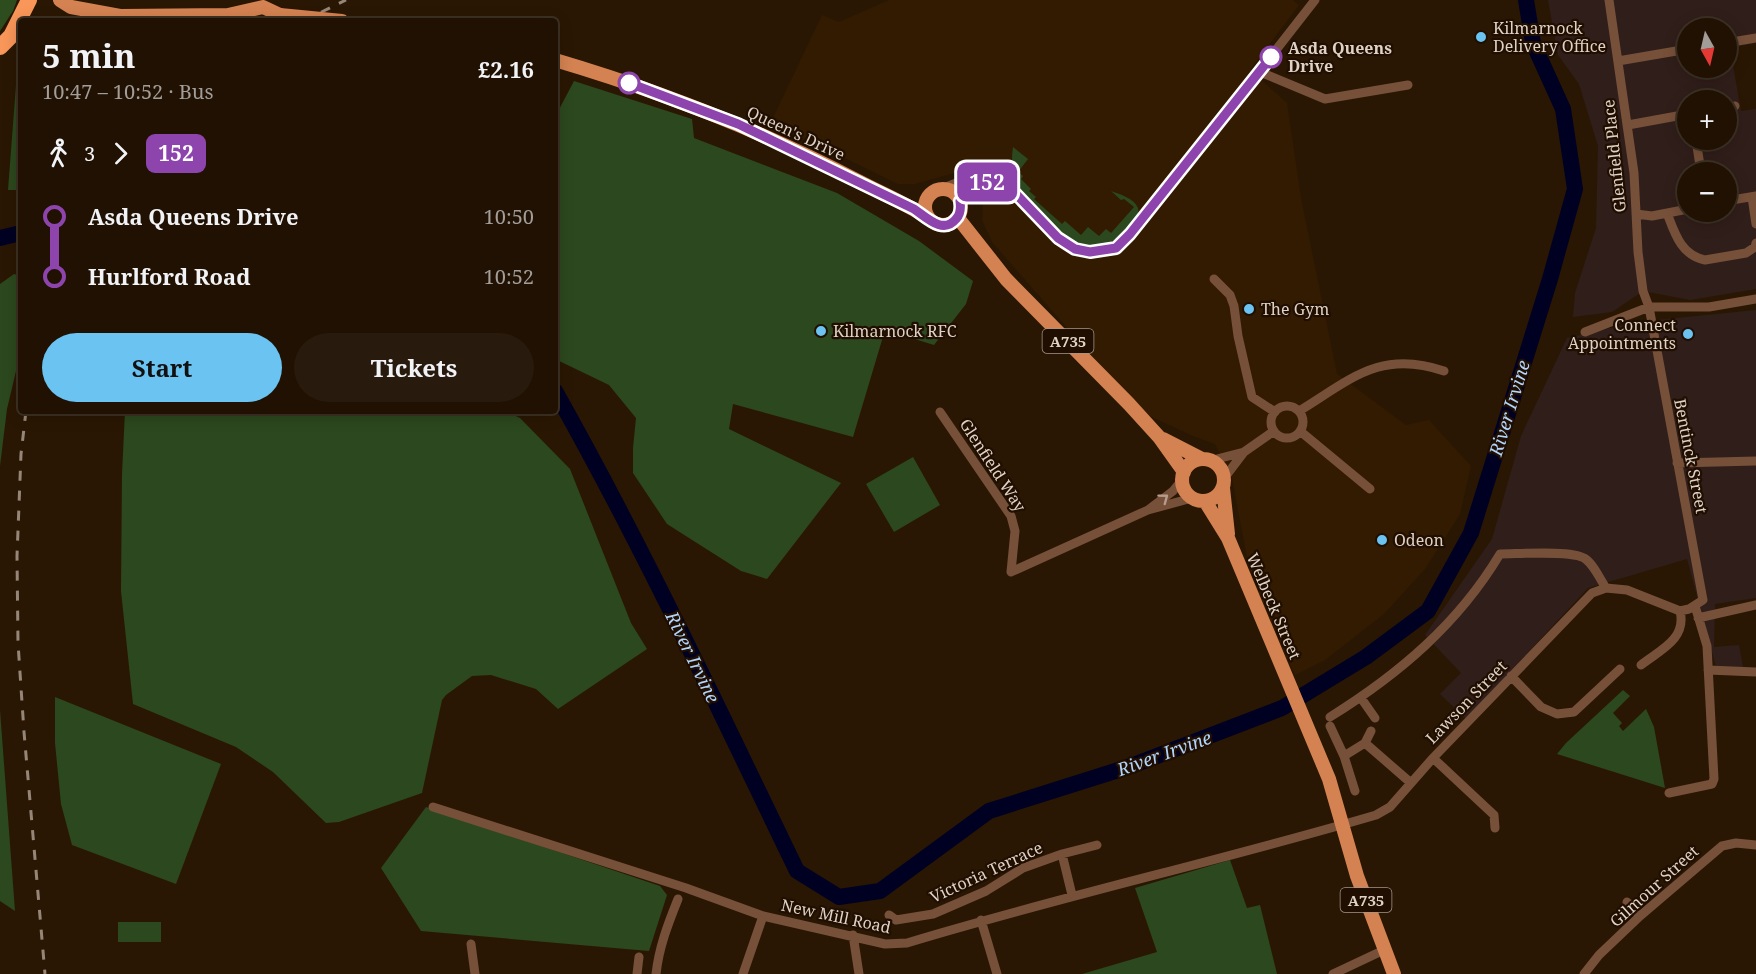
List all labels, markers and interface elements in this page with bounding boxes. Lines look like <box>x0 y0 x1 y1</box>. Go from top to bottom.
place label: Kilmarnock Delivery Office <box>1493 17 1606 57</box>
north arrow <box>1677 18 1737 78</box>
map controls <box>1677 18 1737 222</box>
marker: Kilmarnock Delivery Office <box>1474 30 1488 44</box>
text: 5 min <box>42 33 135 78</box>
place label: Asda Queens Drive <box>1288 37 1392 77</box>
marker: Asda Queens Drive <box>1260 46 1282 68</box>
text: £2.16 <box>478 54 534 84</box>
unlabelled marker <box>618 72 640 94</box>
text: 10:47 – 10:52 · Bus <box>42 78 213 105</box>
button: + <box>1677 90 1737 150</box>
street label: Glenfield Place <box>1597 98 1631 214</box>
street label: Queen's Drive <box>743 101 849 165</box>
icon: walk <box>42 137 75 170</box>
icon: forward <box>104 137 137 170</box>
text: 152 <box>158 139 194 167</box>
text: 3 <box>84 140 95 167</box>
line badge: 152 <box>952 162 1022 201</box>
button: − <box>1677 162 1737 222</box>
text: 152 <box>969 168 1005 196</box>
text: Asda Queens Drive <box>88 201 299 231</box>
text: 10:50 <box>484 203 534 230</box>
text: Hurlford Road <box>88 261 251 291</box>
text: 10:52 <box>484 263 534 290</box>
place label: The Gym <box>1261 298 1329 320</box>
marker: The Gym <box>1242 302 1256 316</box>
place label: Connect Appointments <box>1568 314 1676 354</box>
place label: Kilmarnock RFC <box>833 320 957 342</box>
marker: Kilmarnock RFC <box>814 324 828 338</box>
marker: Connect Appointments <box>1681 327 1695 341</box>
road number: A735 <box>1042 329 1094 353</box>
button: Start <box>42 333 282 402</box>
button: Tickets <box>294 333 534 402</box>
water label: River Irvine <box>1483 357 1535 460</box>
street label: Bentinck Street <box>1669 397 1713 516</box>
street label: Glenfield Way <box>955 414 1032 517</box>
one-way arrow <box>1158 494 1169 505</box>
place label: Odeon <box>1394 529 1444 551</box>
marker: Odeon <box>1375 533 1389 547</box>
street label: Welbeck Street <box>1242 549 1306 663</box>
water label: River Irvine <box>660 606 726 707</box>
street label: Lawson Street <box>1420 655 1512 749</box>
water label: River Irvine <box>1112 725 1215 782</box>
street label: Victoria Terrace <box>926 836 1046 908</box>
street label: Gilmour Street <box>1605 840 1703 932</box>
road number: A735 <box>1340 888 1392 912</box>
street label: New Mill Road <box>779 894 893 938</box>

